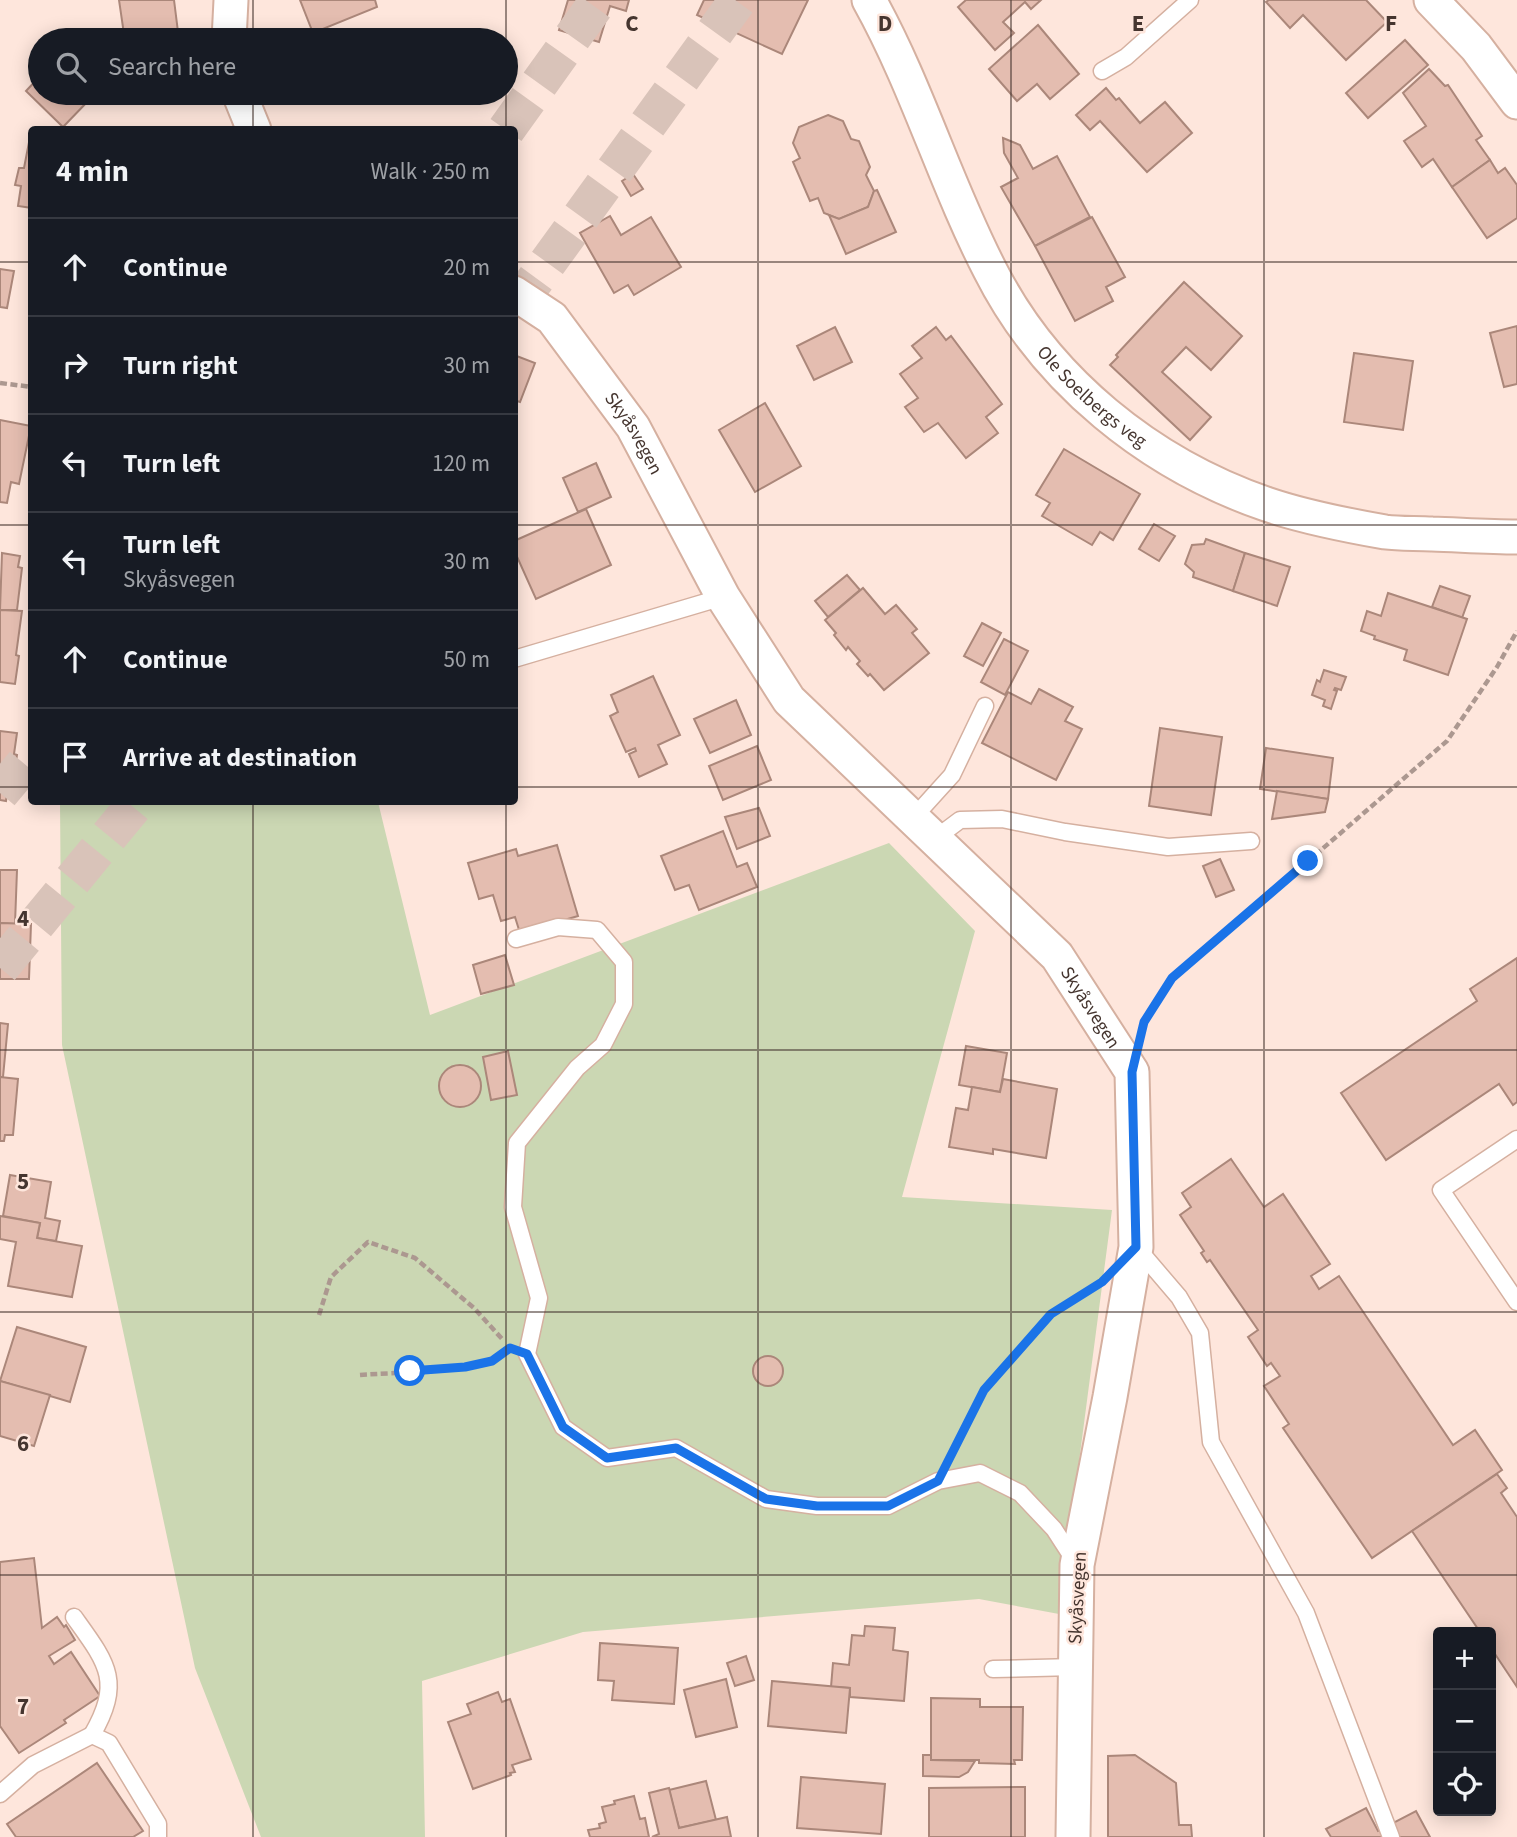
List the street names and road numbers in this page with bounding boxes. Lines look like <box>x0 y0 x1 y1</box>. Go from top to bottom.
street label: Ole Soelbergs veg <box>1030 340 1153 454</box>
street label: Skyåsvegen <box>598 386 669 479</box>
street label: Skyåsvegen <box>1054 961 1127 1054</box>
street label: Skyåsvegen <box>1062 1551 1094 1645</box>

